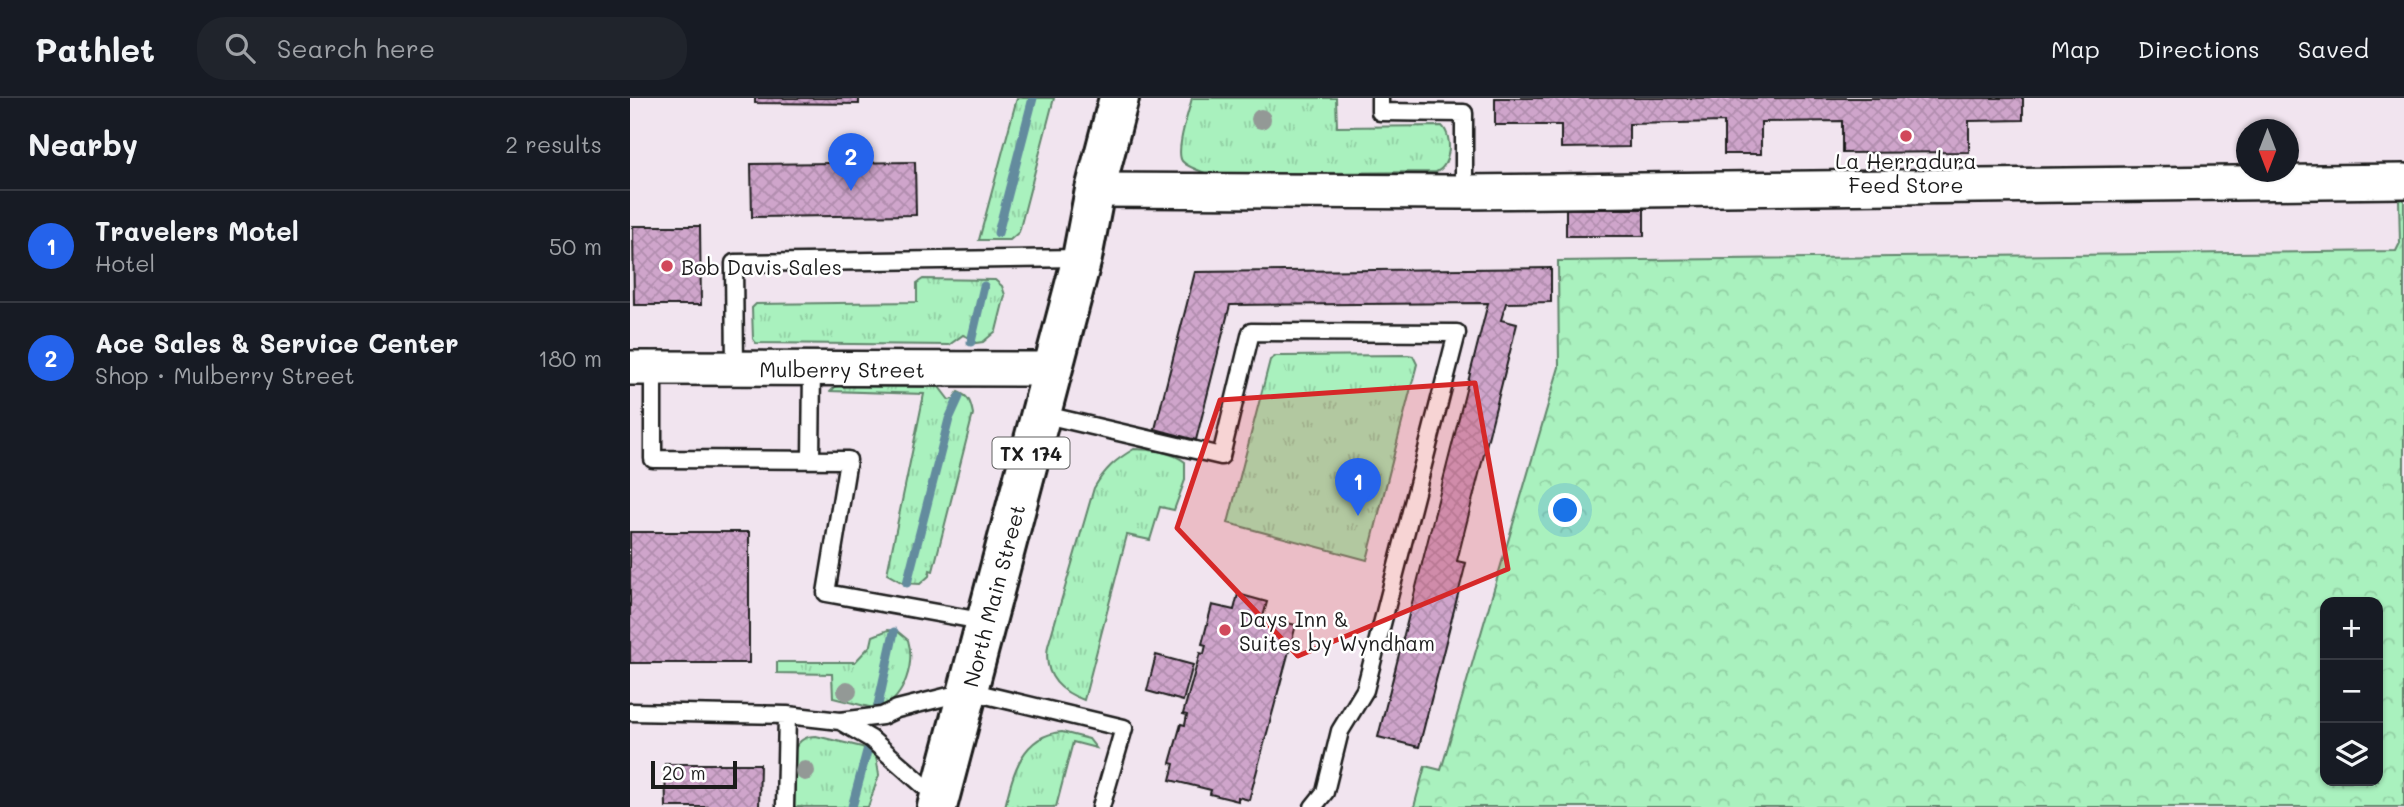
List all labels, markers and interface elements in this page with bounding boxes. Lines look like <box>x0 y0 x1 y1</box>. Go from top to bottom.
search box <box>197 17 687 80</box>
text: Pathlet <box>35 27 155 70</box>
icon: search <box>221 29 259 67</box>
text: Search here <box>277 31 435 65</box>
text: Map <box>2051 33 2100 64</box>
text: Directions <box>2138 33 2260 64</box>
text: Saved <box>2298 33 2369 64</box>
north arrow <box>2236 119 2299 182</box>
text: Nearby <box>28 124 138 164</box>
marker: La Herradura Feed Store <box>1898 128 1914 144</box>
text: 2 results <box>505 129 602 159</box>
pin: 2 <box>828 133 874 191</box>
place label: La Herradura Feed Store <box>1835 147 1977 198</box>
text: Travelers Motel <box>95 214 299 248</box>
text: 1 <box>46 231 56 261</box>
text: 50 m <box>549 231 602 261</box>
text: Hotel <box>95 248 155 278</box>
place label: Bob Davis Sales <box>681 253 842 280</box>
marker: Bob Davis Sales <box>659 258 675 274</box>
text: Ace Sales & Service Center <box>95 326 458 360</box>
text: 2 <box>45 343 57 373</box>
text: 180 m <box>538 343 602 373</box>
street label: Mulberry Street <box>759 355 925 382</box>
text: Shop · Mulberry Street <box>95 360 355 390</box>
road number: TX 174 <box>992 438 1070 468</box>
pin: 1 <box>1335 458 1381 516</box>
your location <box>1548 493 1582 527</box>
street label: North Main Street <box>956 501 1030 690</box>
map controls <box>2320 597 2383 786</box>
button: + <box>2320 597 2383 660</box>
place label: Days Inn & Suites by Wyndham <box>1239 605 1435 656</box>
marker: Days Inn & Suites by Wyndham <box>1217 622 1233 638</box>
button: − <box>2320 660 2383 723</box>
button: layers <box>2320 723 2383 786</box>
scale bar <box>651 758 737 790</box>
text: 20 m <box>662 760 706 785</box>

